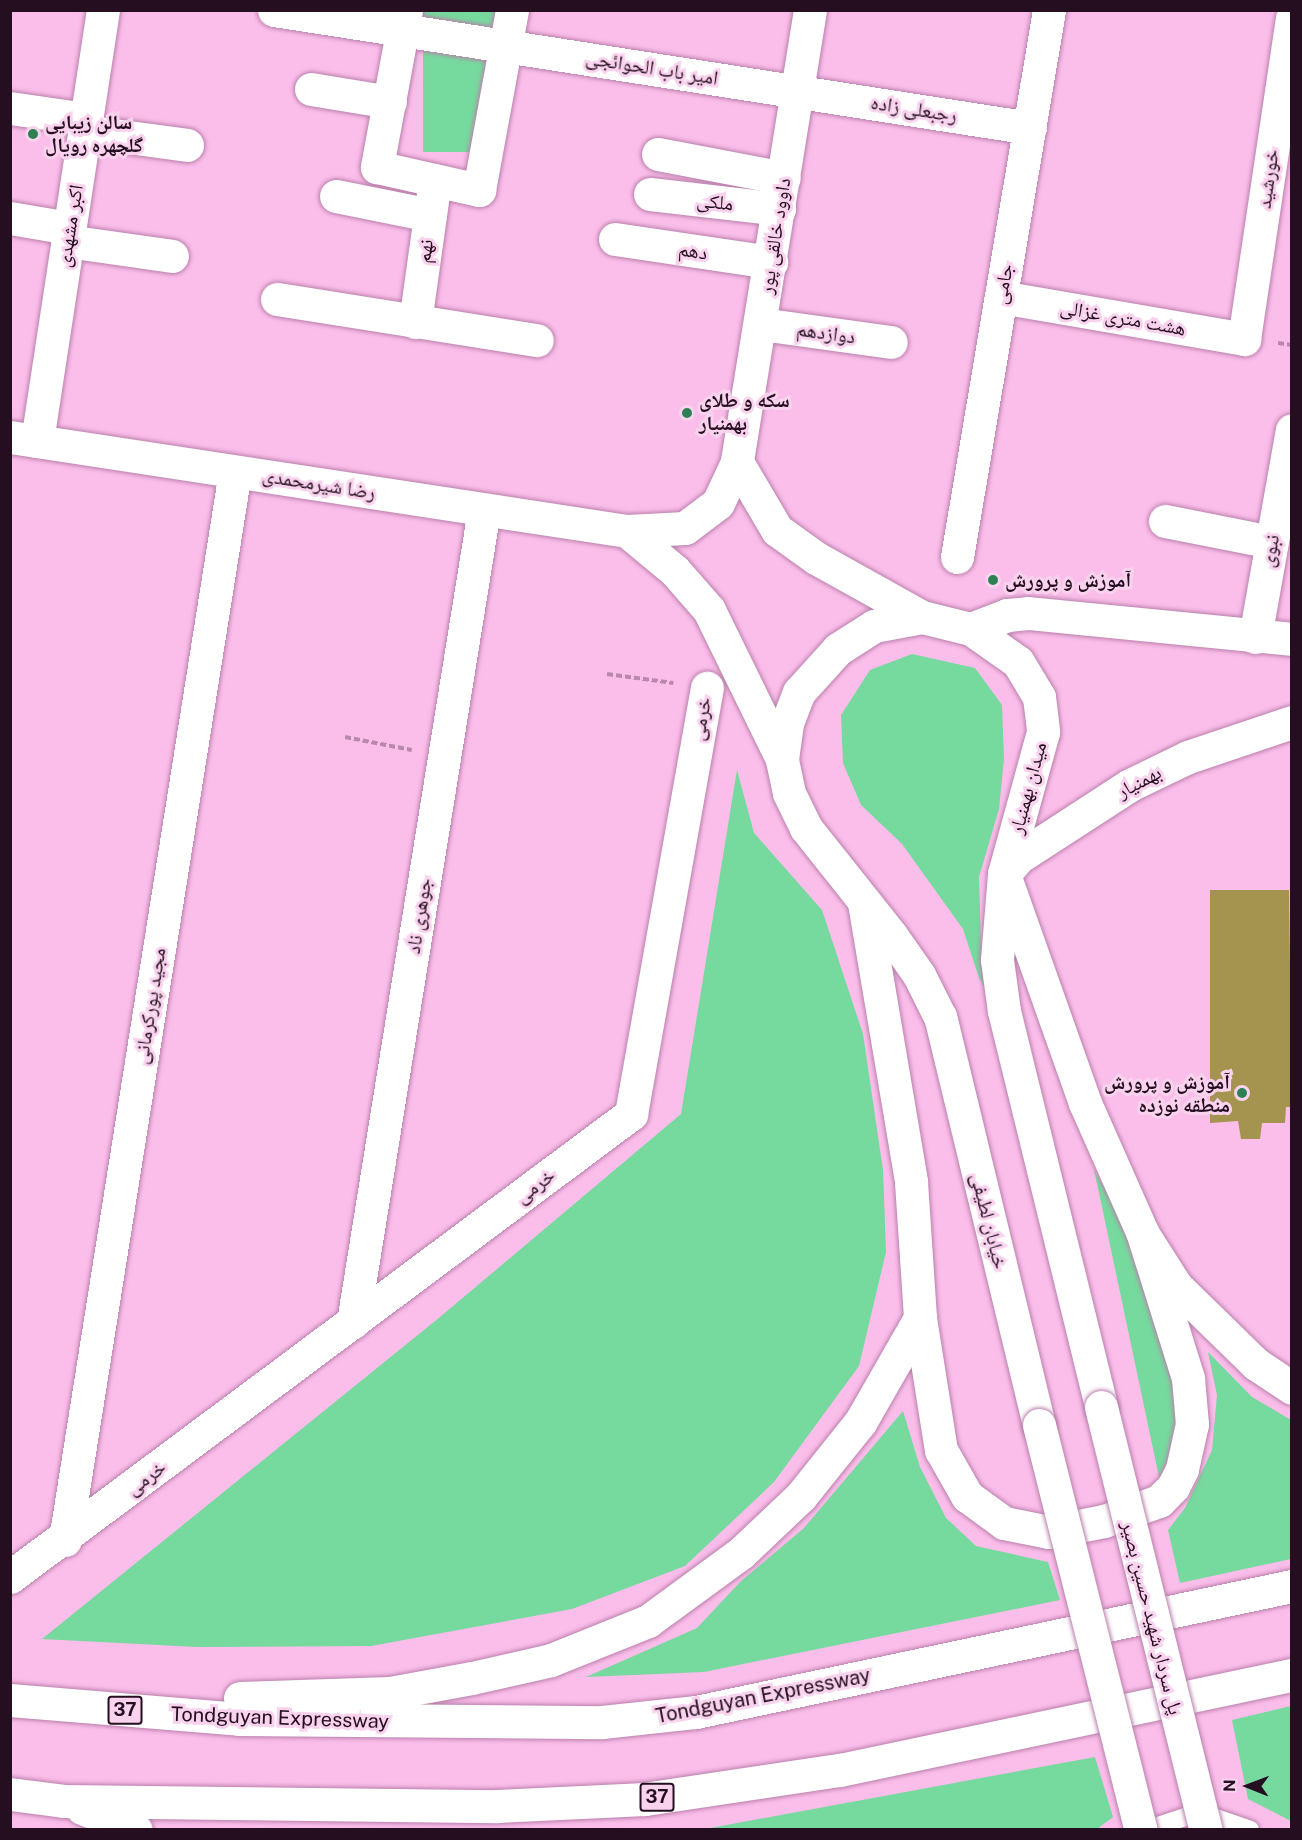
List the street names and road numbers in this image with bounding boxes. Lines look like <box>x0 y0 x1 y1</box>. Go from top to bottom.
street label: امیر باب الحوائجی <box>584 46 720 90</box>
street label: رجبعلی زاده <box>869 90 959 128</box>
street label: خورشید <box>1252 148 1284 210</box>
street label: داوود خالقی پور <box>754 176 796 296</box>
street label: اکبر مشهدی <box>52 183 88 269</box>
street label: ملکی <box>695 188 735 216</box>
street label: دهم <box>677 237 709 265</box>
street label: نهم <box>411 238 439 264</box>
street label: جامی <box>988 262 1018 306</box>
street label: هشت متری غزالی <box>1058 295 1188 341</box>
street label: دوازدهم <box>795 317 857 349</box>
street label: رضا شیرمحمدی <box>261 463 377 505</box>
street label: نبوی <box>1255 533 1285 569</box>
street label: خرمی <box>685 695 717 743</box>
street label: میدان بهمنیار <box>1004 739 1052 837</box>
street label: بهمنیار <box>1113 760 1165 804</box>
street label: جوهری ناد <box>401 876 437 956</box>
street label: مجید پورکرمانی <box>129 946 171 1066</box>
street label: خرمی <box>510 1163 560 1209</box>
street label: خیابان لطیفی <box>966 1171 1012 1271</box>
street label: خرمی <box>121 1455 171 1501</box>
street label: پل سردار شهید حسین بصیر <box>1116 1519 1188 1717</box>
street label: Tondguyan Expressway <box>654 1663 872 1729</box>
road number: 37 <box>107 1695 143 1725</box>
street label: Tondguyan Expressway <box>171 1702 389 1734</box>
road number: 37 <box>639 1782 675 1812</box>

